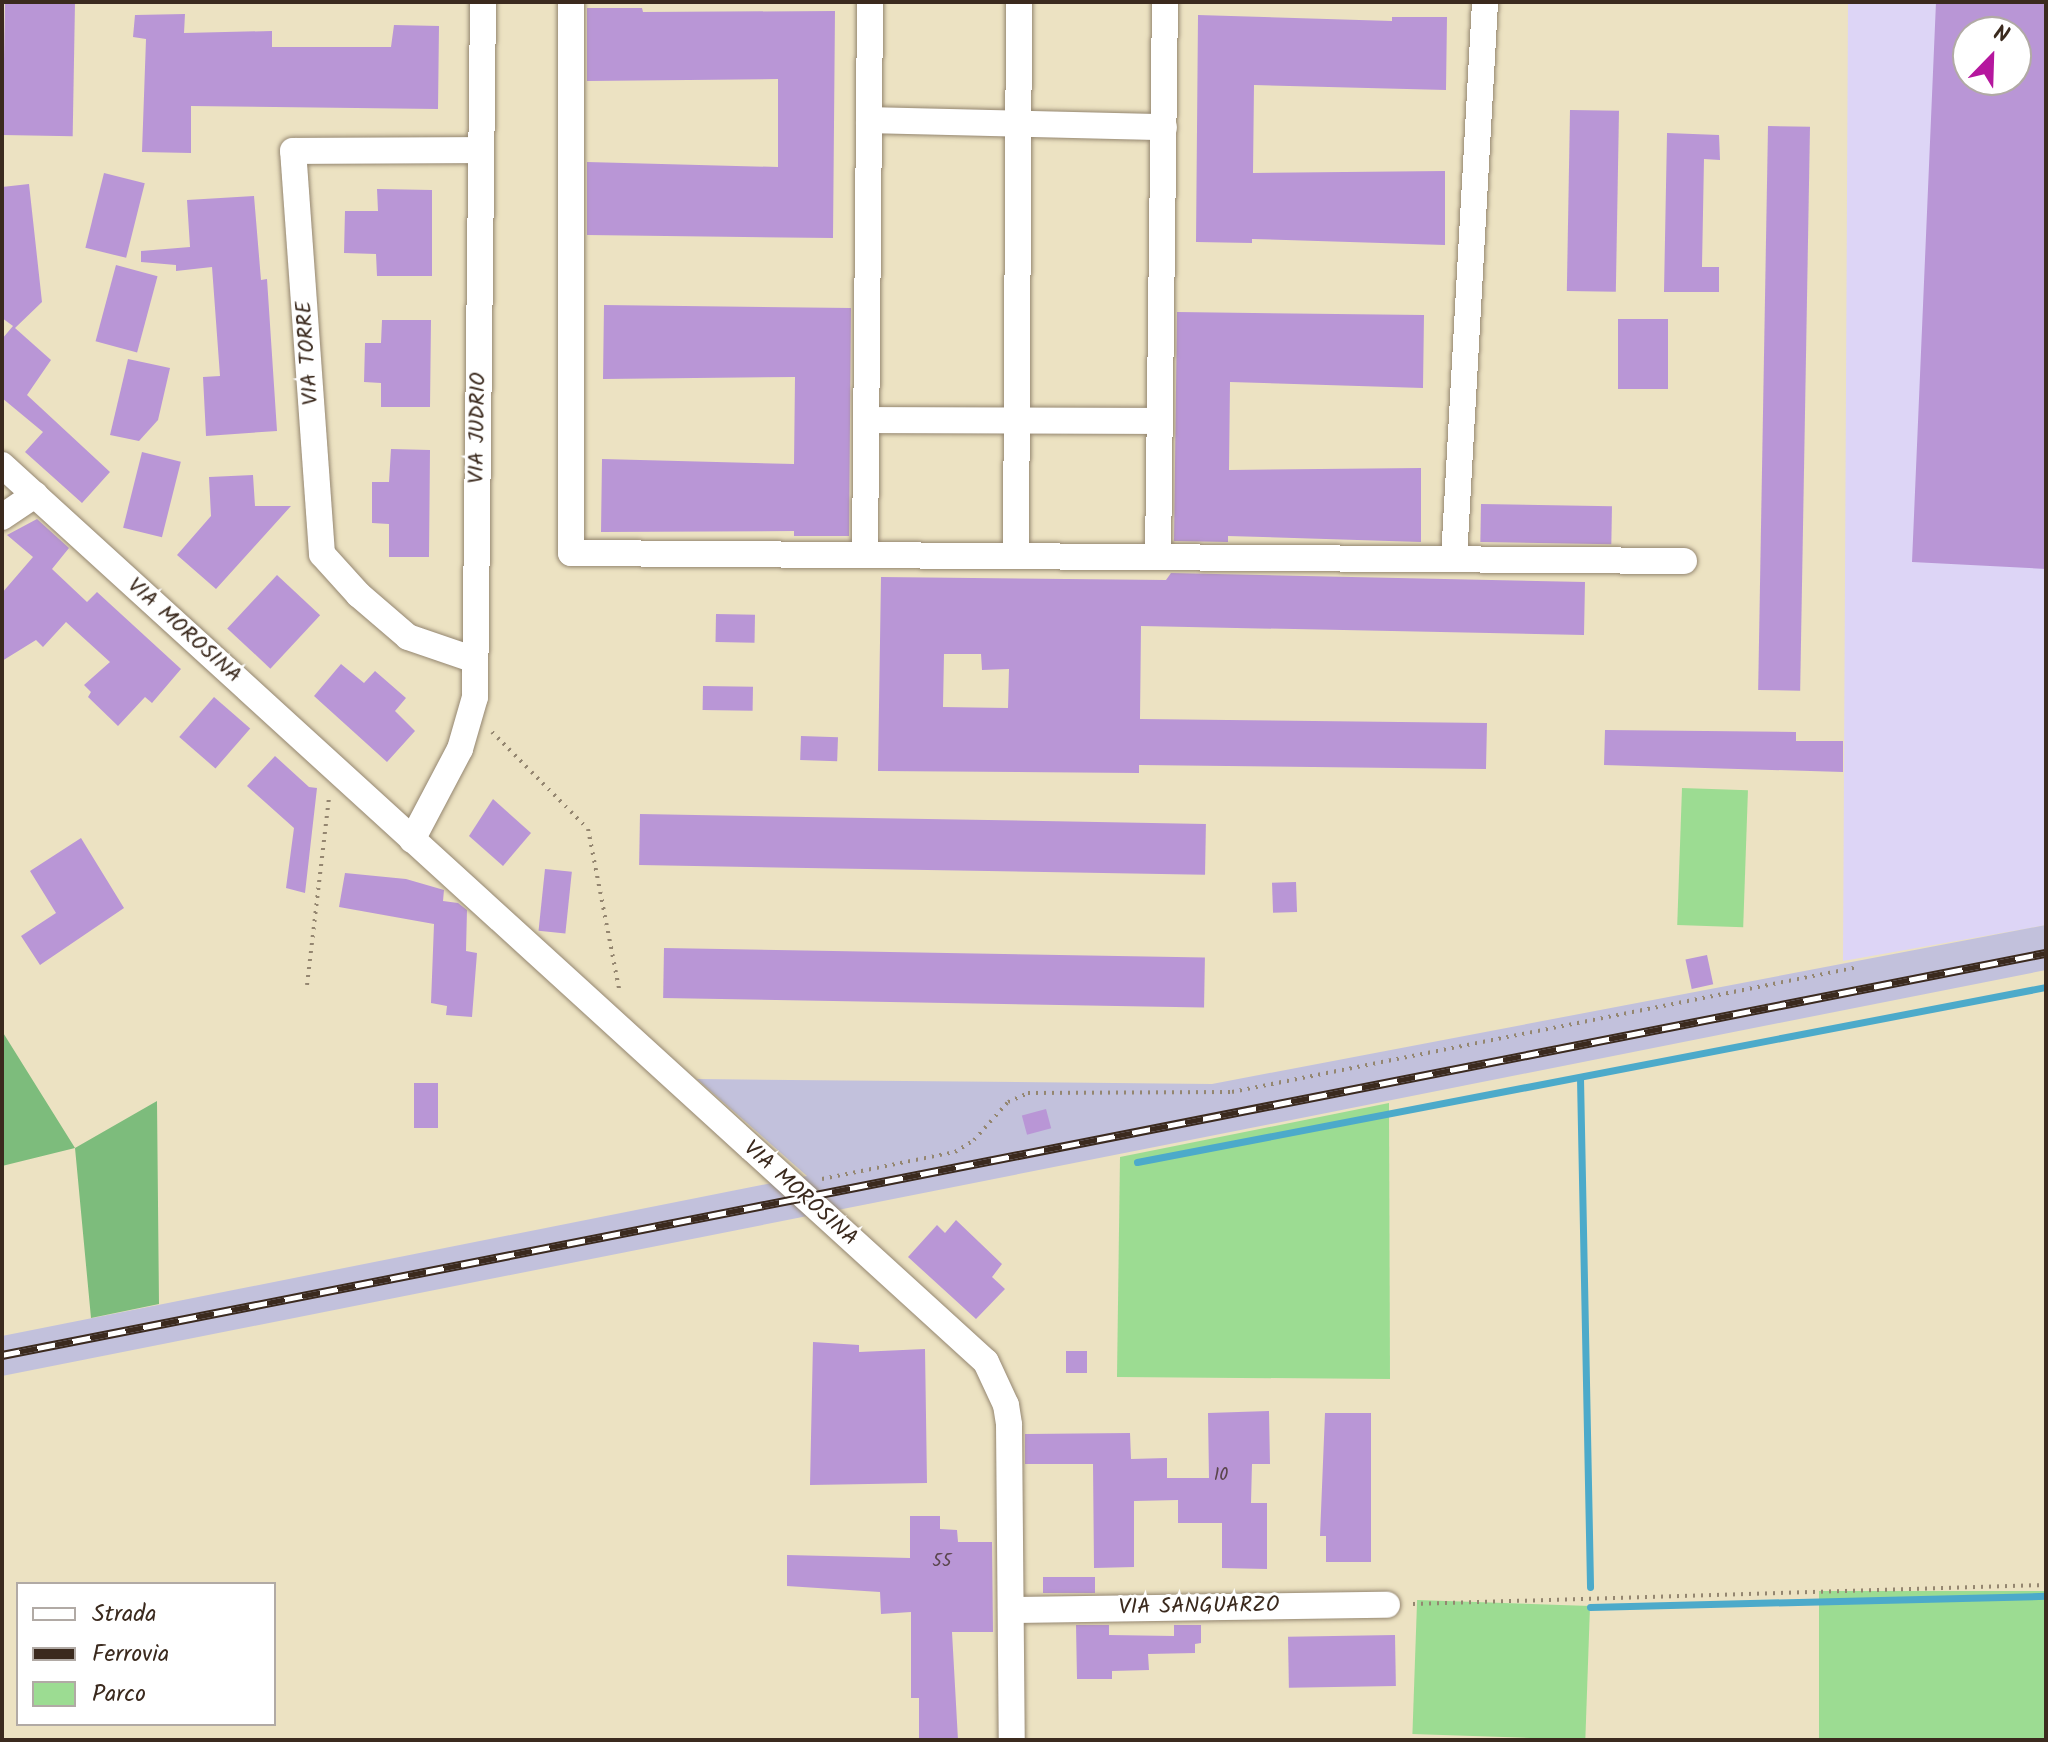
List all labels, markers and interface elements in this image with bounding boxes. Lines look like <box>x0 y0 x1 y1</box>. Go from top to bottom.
north arrow <box>1952 16 2032 96</box>
text: N <box>1988 16 2014 54</box>
street label: VIA TORRE <box>291 300 325 406</box>
street label: VIA JUDRIO <box>464 372 492 484</box>
street label: VIA MOROSINA <box>121 573 247 689</box>
street label: VIA MOROSINA <box>737 1136 863 1252</box>
house number: 10 <box>1214 1465 1228 1487</box>
house number: 55 <box>932 1551 952 1573</box>
legend <box>16 1582 276 1726</box>
street label: VIA SANGUARZO <box>1118 1592 1280 1622</box>
text: Strada <box>92 1595 156 1634</box>
text: Ferrovia <box>92 1635 169 1674</box>
text: Parco <box>92 1675 146 1714</box>

